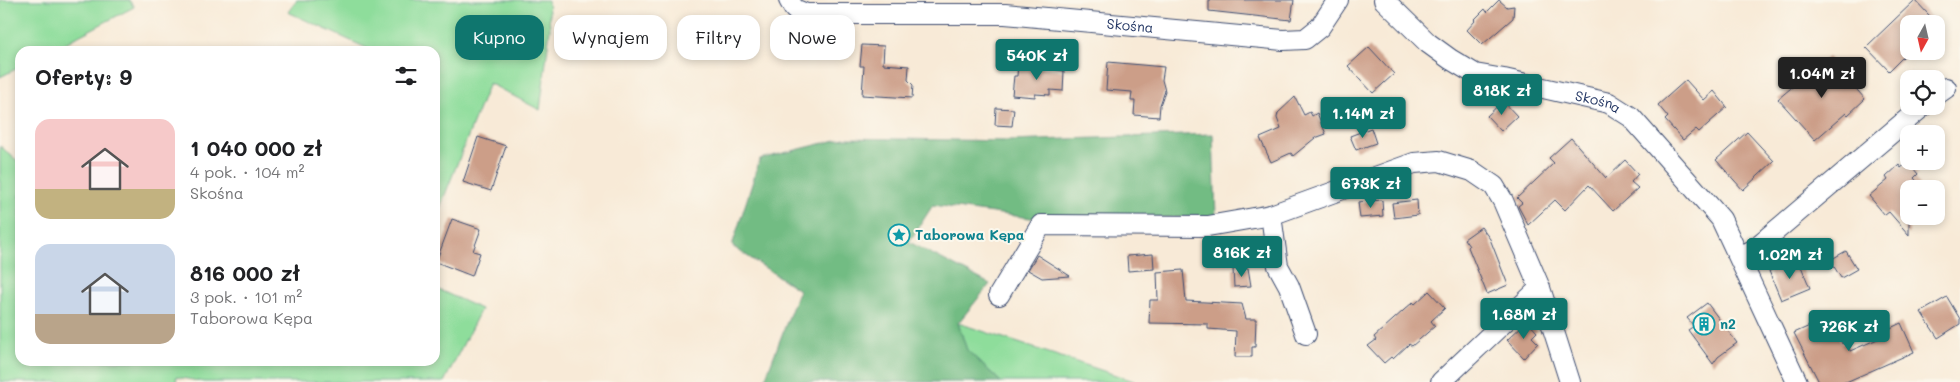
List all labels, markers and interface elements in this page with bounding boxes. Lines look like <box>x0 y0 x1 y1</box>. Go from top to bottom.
street label: Skośna <box>1106 14 1154 37</box>
chip: Kupno <box>455 15 544 60</box>
chip: Wynajem <box>554 15 667 60</box>
chip: Filtry <box>677 15 760 60</box>
chip: Nowe <box>770 15 855 60</box>
north arrow <box>1900 15 1945 60</box>
map controls <box>1900 15 1945 225</box>
pin: 540K zł <box>991 38 1083 81</box>
text: 540K zł <box>1007 44 1067 65</box>
pin: 1.04M zł <box>1770 56 1874 99</box>
icon: filters <box>392 62 420 90</box>
text: 1.04M zł <box>1789 62 1855 83</box>
text: Oferty: 9 <box>35 63 132 90</box>
button: locate <box>1900 70 1945 115</box>
pin: 818K zł <box>1456 74 1548 116</box>
text: 818K zł <box>1473 79 1531 100</box>
street label: Skośna <box>1573 86 1625 117</box>
pin: 1.14M zł <box>1311 96 1415 139</box>
text: 1.14M zł <box>1332 102 1394 123</box>
button: + <box>1900 125 1945 170</box>
text: 1 040 000 zł <box>190 134 322 161</box>
icon: home <box>75 139 135 199</box>
text: 4 pok. · 104 m² <box>190 161 305 182</box>
pin: 673K zł <box>1325 166 1417 209</box>
text: 673K zł <box>1341 172 1401 193</box>
button: − <box>1900 180 1945 225</box>
text: Skośna <box>190 182 244 203</box>
place icon: Taborowa Kępa <box>887 223 911 247</box>
place label: Taborowa Kępa <box>915 225 1025 244</box>
pin: 816K zł <box>1196 236 1288 278</box>
pin: 1.02M zł <box>1738 238 1842 280</box>
text: 816K zł <box>1213 241 1271 262</box>
text: 1.02M zł <box>1758 243 1822 264</box>
text: 816 000 zł <box>190 259 300 286</box>
icon: home <box>75 264 135 324</box>
text: 3 pok. · 101 m² <box>190 286 302 307</box>
pin: 1.68M zł <box>1472 298 1576 340</box>
text: 1.68M zł <box>1491 303 1557 324</box>
text: Taborowa Kępa <box>190 307 313 328</box>
pin: 726K zł <box>1803 310 1895 352</box>
building icon: n2 <box>1692 312 1716 336</box>
place label: n2 <box>1720 314 1736 333</box>
text: 726K zł <box>1820 315 1878 336</box>

